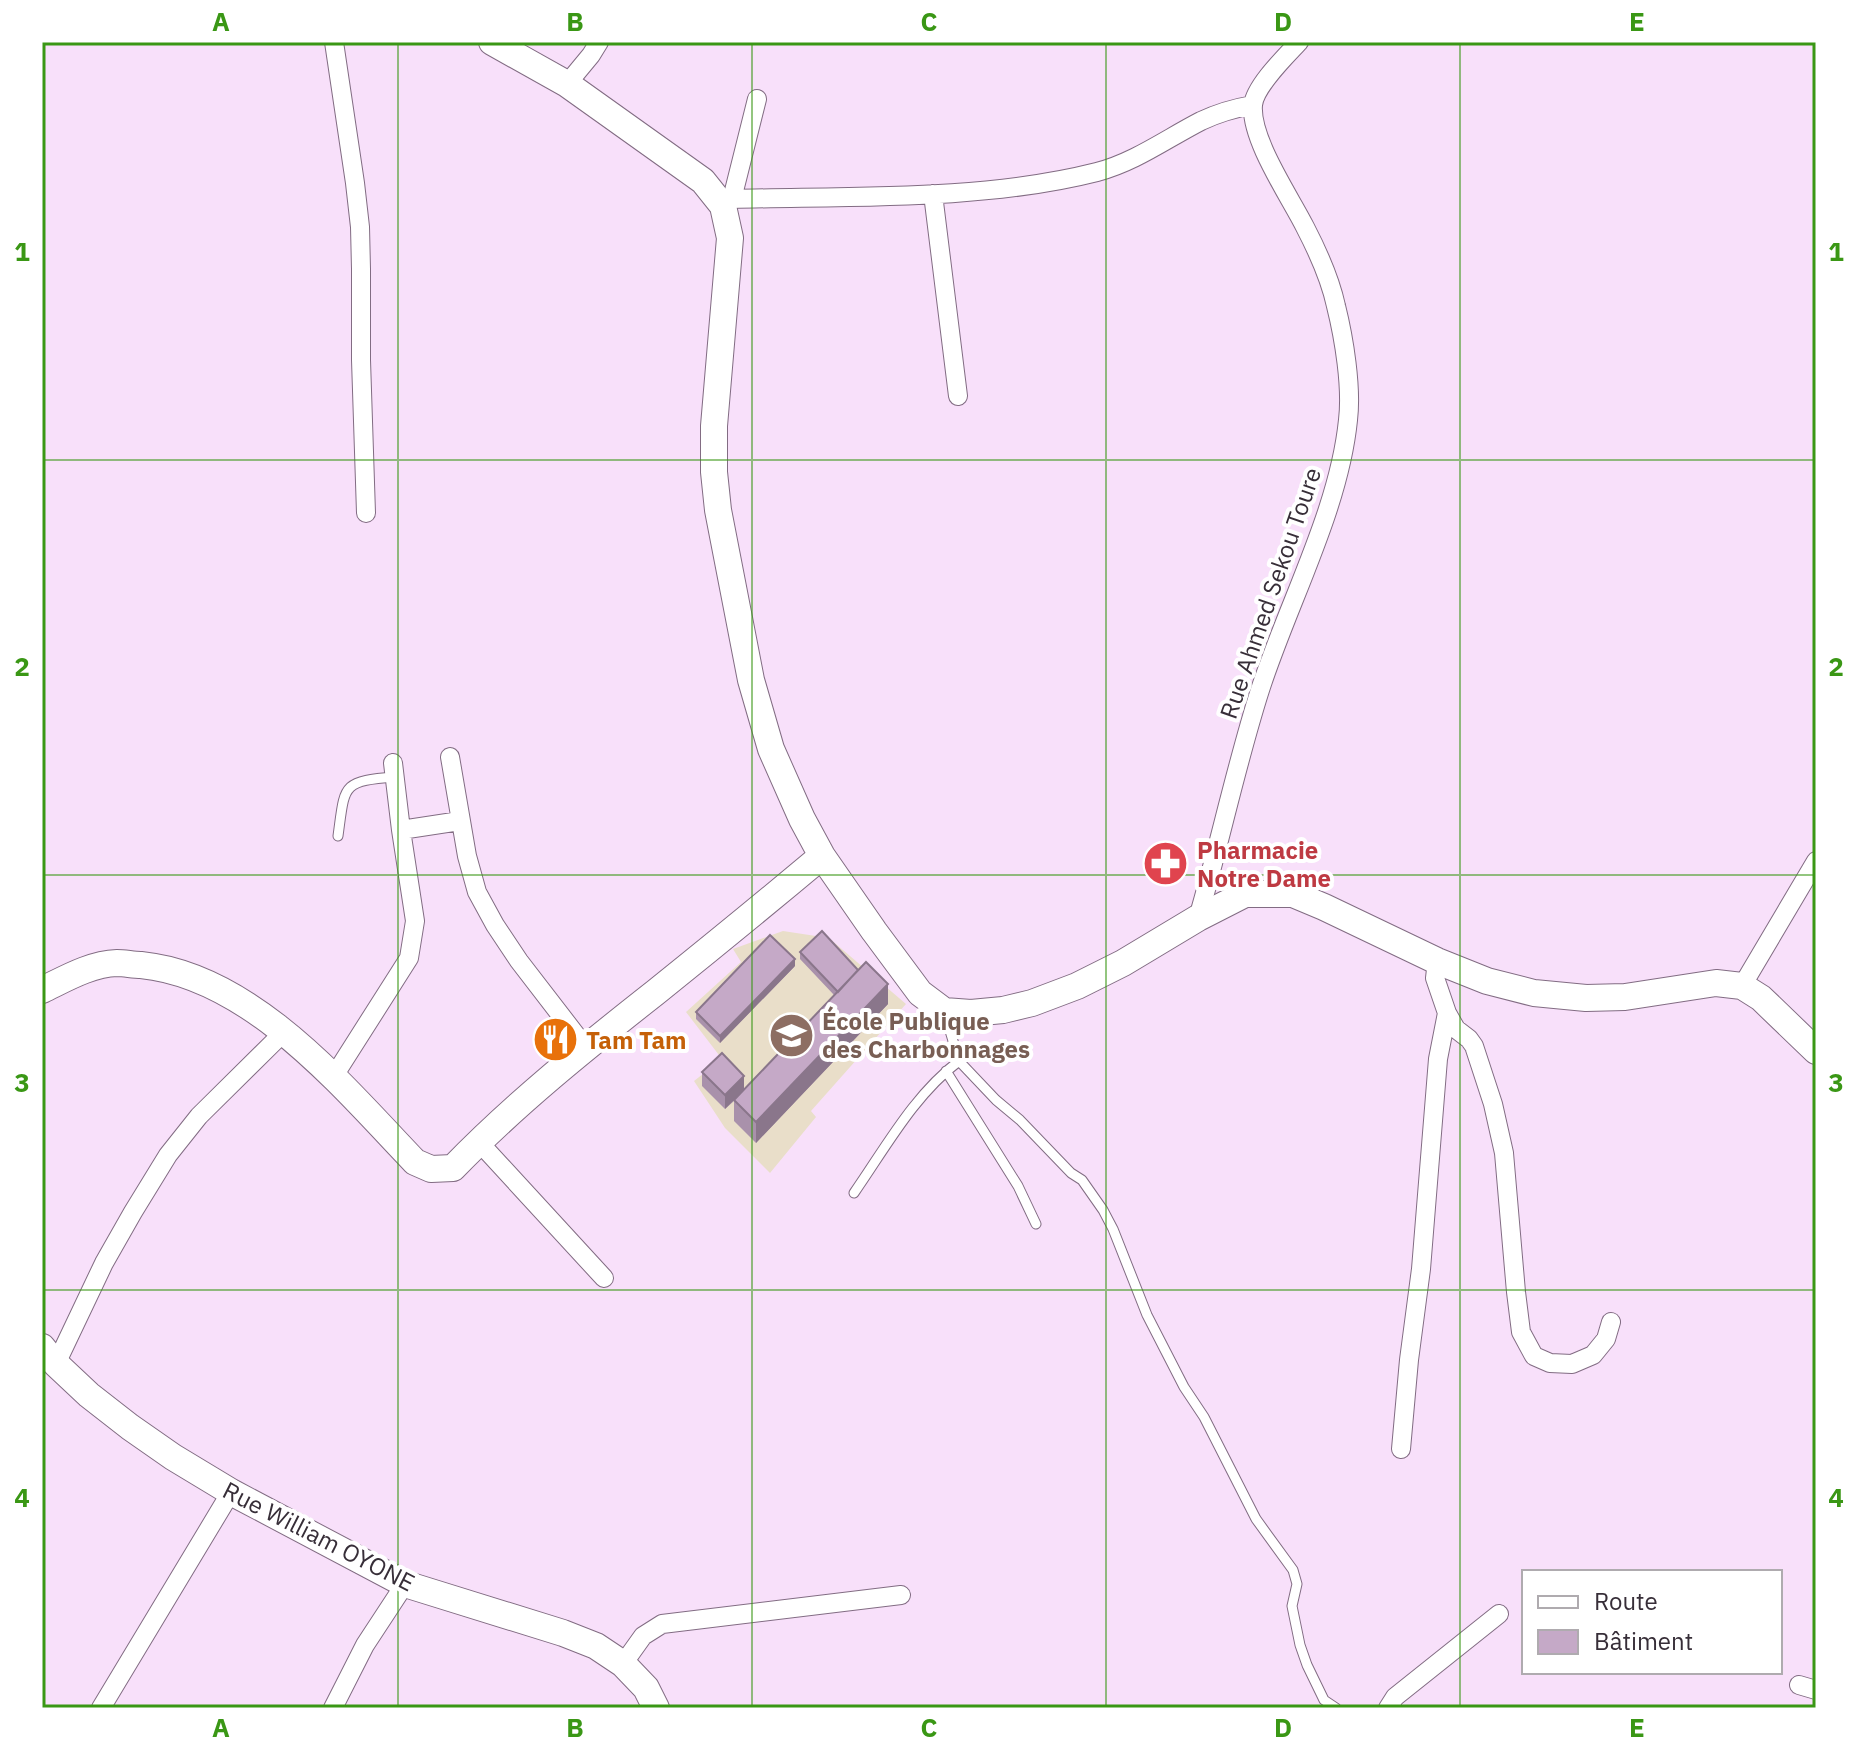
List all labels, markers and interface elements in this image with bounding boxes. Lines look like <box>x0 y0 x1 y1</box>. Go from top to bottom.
text: A <box>212 4 230 38</box>
text: B <box>566 4 584 38</box>
text: C <box>921 4 938 38</box>
text: D <box>1274 4 1292 38</box>
text: E <box>1629 4 1645 38</box>
text: 1 <box>14 234 30 268</box>
text: 1 <box>1828 234 1844 268</box>
street label: Rue Ahmed Sekou Toure <box>1212 463 1328 723</box>
text: 2 <box>14 649 30 683</box>
text: 2 <box>1828 649 1844 683</box>
place label: Pharmacie Notre Dame <box>1197 834 1331 894</box>
pharmacy icon: Pharmacie Notre Dame <box>1142 840 1190 888</box>
place label: École Publique des Charbonnages <box>822 1005 1030 1065</box>
school or university icon: École Publique des Charbonnages <box>767 1011 815 1059</box>
restaurant icon: Tam Tam <box>531 1016 579 1064</box>
place label: Tam Tam <box>586 1024 687 1056</box>
text: 3 <box>14 1065 30 1099</box>
text: 3 <box>1828 1065 1844 1099</box>
street label: Rue William OYONE <box>218 1474 420 1598</box>
text: 4 <box>14 1480 30 1514</box>
text: 4 <box>1828 1480 1844 1514</box>
legend <box>1522 1570 1782 1674</box>
text: Route <box>1594 1585 1658 1617</box>
text: Bâtiment <box>1594 1625 1693 1657</box>
text: A <box>212 1710 230 1744</box>
text: B <box>566 1710 584 1744</box>
text: C <box>921 1710 938 1744</box>
text: D <box>1274 1710 1292 1744</box>
text: E <box>1629 1710 1645 1744</box>

